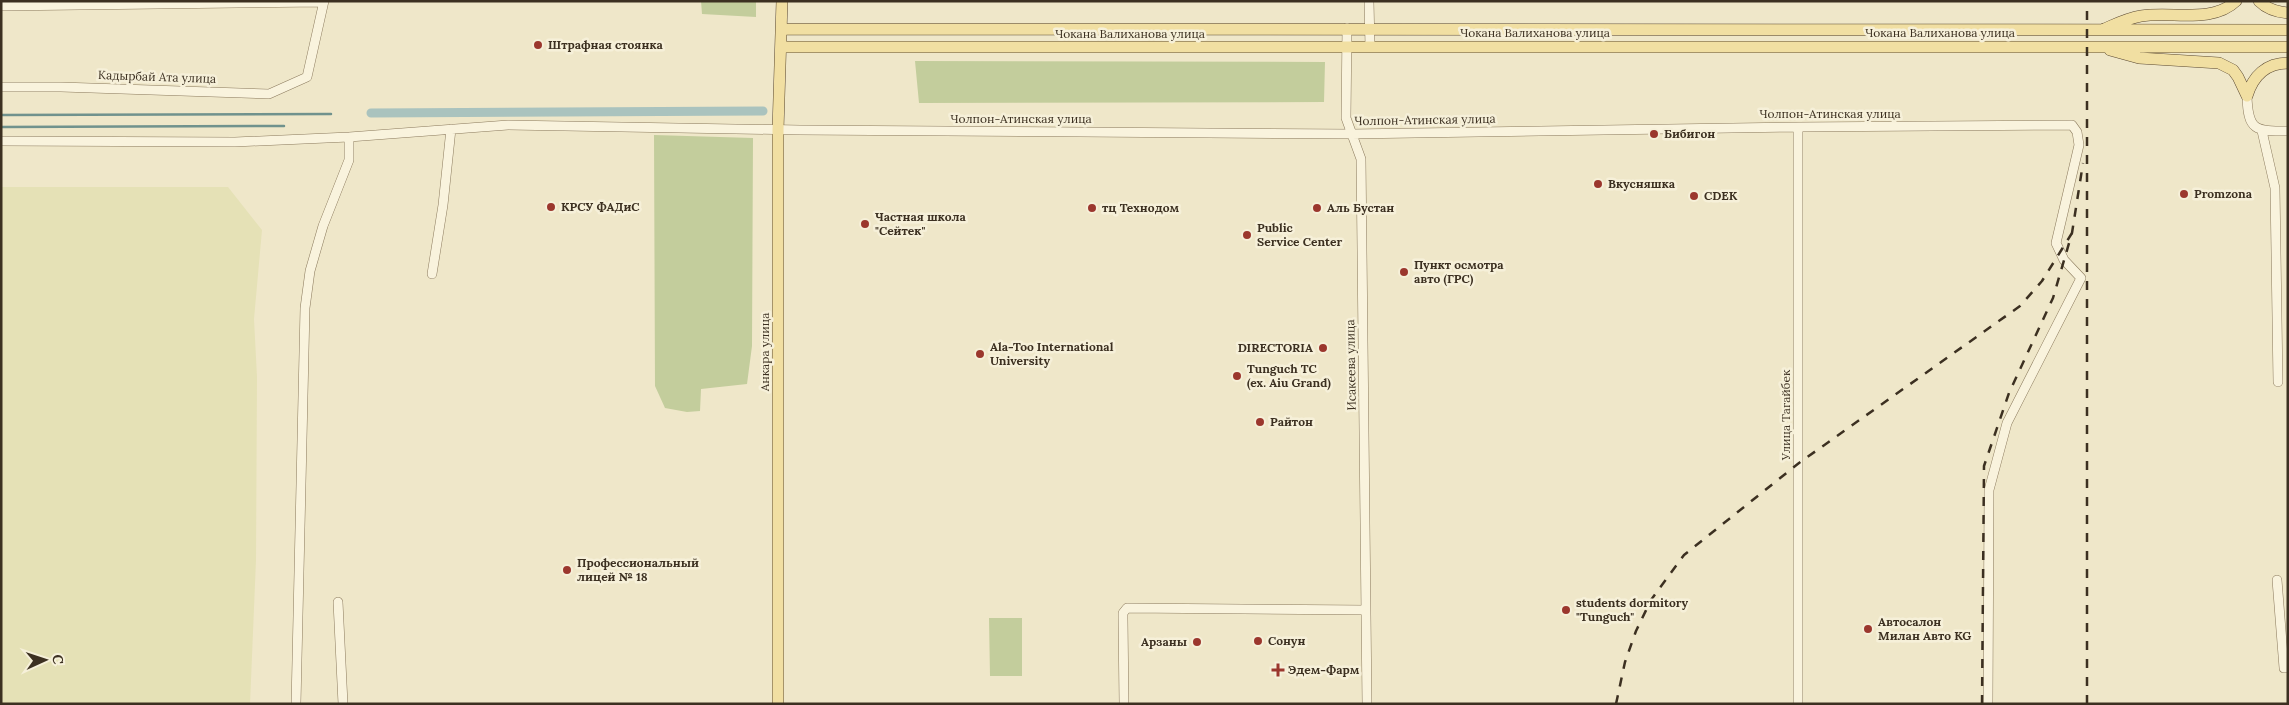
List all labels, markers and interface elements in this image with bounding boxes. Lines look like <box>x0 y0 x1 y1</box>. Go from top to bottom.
street label: Чокана Валиханова улица <box>1460 25 1610 40</box>
street label: Чокана Валиханова улица <box>1865 25 2015 40</box>
street label: Чокана Валиханова улица <box>1055 26 1205 41</box>
place label: Штрафная стоянка <box>548 37 664 52</box>
marker: Штрафная стоянка <box>532 39 544 51</box>
street label: Кадырбай Ата улица <box>98 67 216 86</box>
street label: Чолпон-Атинская улица <box>1759 106 1901 121</box>
street label: Чолпон-Атинская улица <box>950 111 1092 126</box>
street label: Чолпон-Атинская улица <box>1354 111 1496 128</box>
place label: Бибигон <box>1664 126 1715 141</box>
marker: Бибигон <box>1648 128 1660 140</box>
place label: Вкусняшка <box>1608 176 1676 191</box>
marker: Вкусняшка <box>1592 178 1604 190</box>
place label: Promzona <box>2194 186 2253 201</box>
place label: CDEK <box>1704 188 1738 203</box>
marker: Promzona <box>2178 188 2190 200</box>
marker: CDEK <box>1688 190 1700 202</box>
place label: КРСУ ФАДиС <box>561 199 640 214</box>
place label: тц Технодом <box>1102 200 1179 215</box>
place label: Аль Бустан <box>1327 200 1394 215</box>
marker: КРСУ ФАДиС <box>545 201 557 213</box>
marker: тц Технодом <box>1086 202 1098 214</box>
marker: Аль Бустан <box>1311 202 1323 214</box>
place label: Частная школа "Сейтек" <box>875 209 967 238</box>
marker: Частная школа "Сейтек" <box>859 218 871 230</box>
place label: Public Service Center <box>1257 220 1342 249</box>
marker: Public Service Center <box>1241 229 1253 241</box>
place label: Пункт осмотра авто (ГРС) <box>1414 257 1504 287</box>
marker: Пункт осмотра авто (ГРС) <box>1398 266 1410 278</box>
street label: Анкара улица <box>757 313 772 392</box>
street label: Исакеева улица <box>1342 319 1359 411</box>
place label: Ala-Too International University <box>990 339 1114 368</box>
place label: DIRECTORIA <box>1238 340 1313 355</box>
marker: DIRECTORIA <box>1317 342 1329 354</box>
marker: Ala-Too International University <box>974 348 986 360</box>
place label: Tunguch TC (ex. Aiu Grand) <box>1247 361 1331 391</box>
street label: Улица Тагайбек <box>1778 369 1793 461</box>
marker: Tunguch TC (ex. Aiu Grand) <box>1231 370 1243 382</box>
place label: Райтон <box>1270 414 1313 429</box>
marker: Райтон <box>1254 416 1266 428</box>
place label: Профессиональный лицей № 18 <box>577 555 699 584</box>
marker: Профессиональный лицей № 18 <box>561 564 573 576</box>
place label: students dormitory "Tunguch" <box>1576 595 1689 624</box>
marker: students dormitory "Tunguch" <box>1560 604 1572 616</box>
place label: Автосалон Милан Авто KG <box>1878 614 1971 643</box>
marker: Автосалон Милан Авто KG <box>1862 623 1874 635</box>
place label: Сонун <box>1268 633 1305 648</box>
place label: Арзаны <box>1141 634 1187 649</box>
north arrow <box>20 635 70 685</box>
marker: Сонун <box>1252 635 1264 647</box>
marker: Арзаны <box>1191 636 1203 648</box>
text: С <box>49 654 67 665</box>
place label: Эдем-Фарм <box>1288 662 1360 677</box>
marker: Эдем-Фарм <box>1272 664 1284 676</box>

